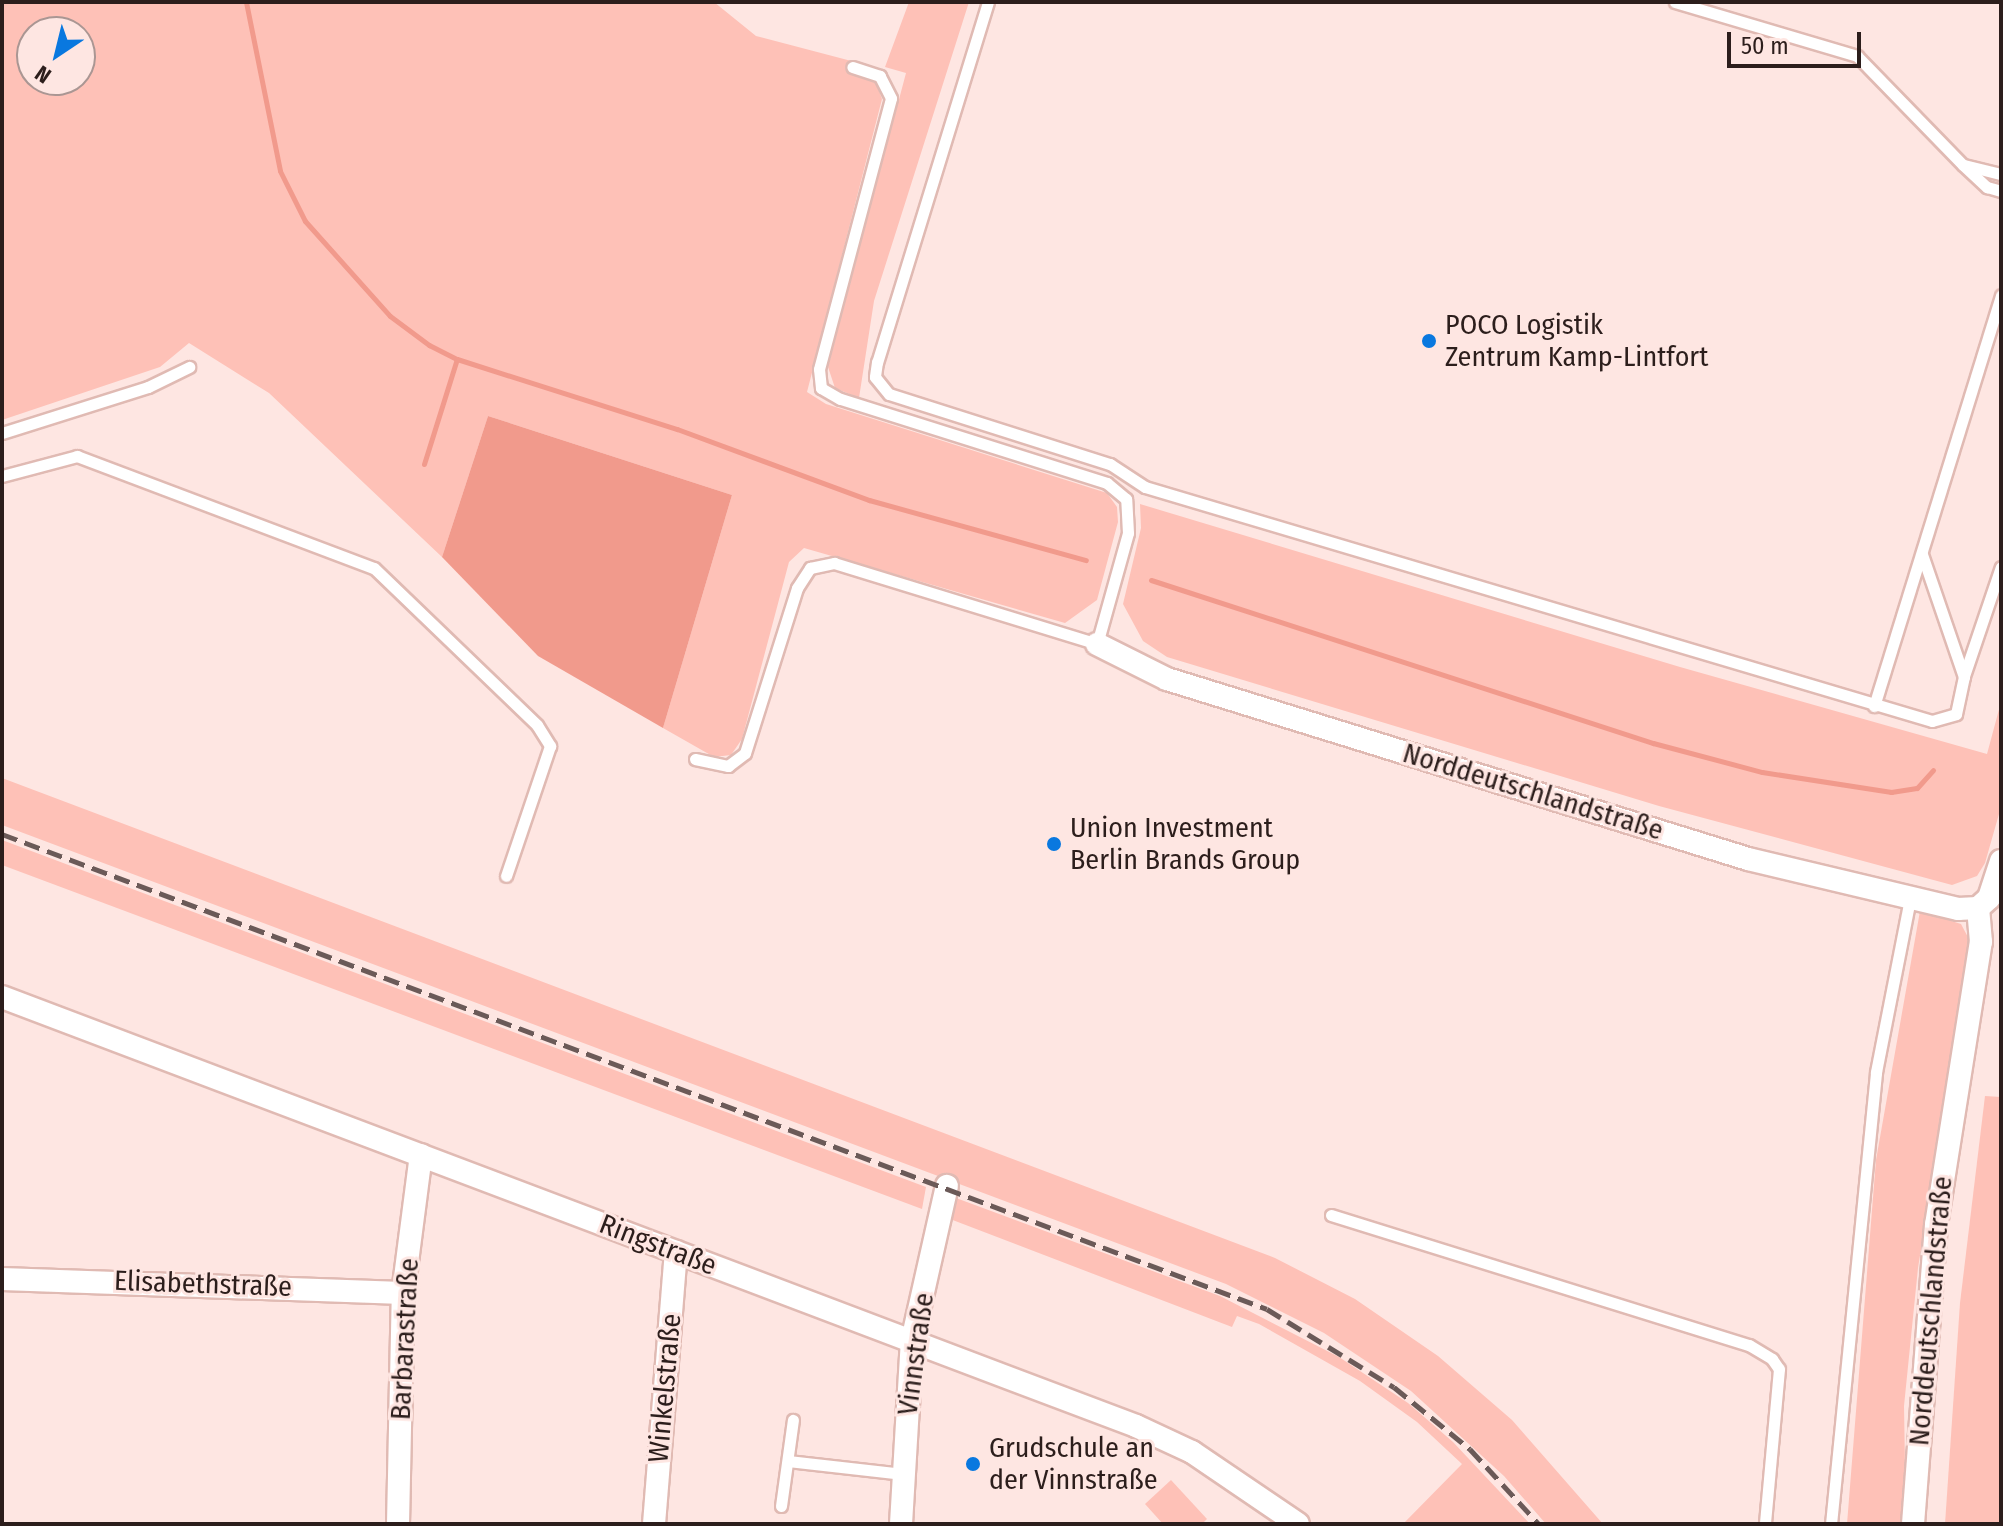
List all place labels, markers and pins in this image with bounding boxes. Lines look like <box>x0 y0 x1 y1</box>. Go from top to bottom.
place label: POCO Logistik Zentrum Kamp-Lintfort <box>1445 308 1708 374</box>
marker: POCO Logistik Zentrum Kamp-Lintfort <box>1420 332 1438 350</box>
place label: Union Investment Berlin Brands Group <box>1070 811 1300 877</box>
marker: Union Investment Berlin Brands Group <box>1045 835 1063 853</box>
place label: Grudschule an der Vinnstraße <box>989 1431 1158 1497</box>
marker: Grudschule an der Vinnstraße <box>964 1455 982 1473</box>

